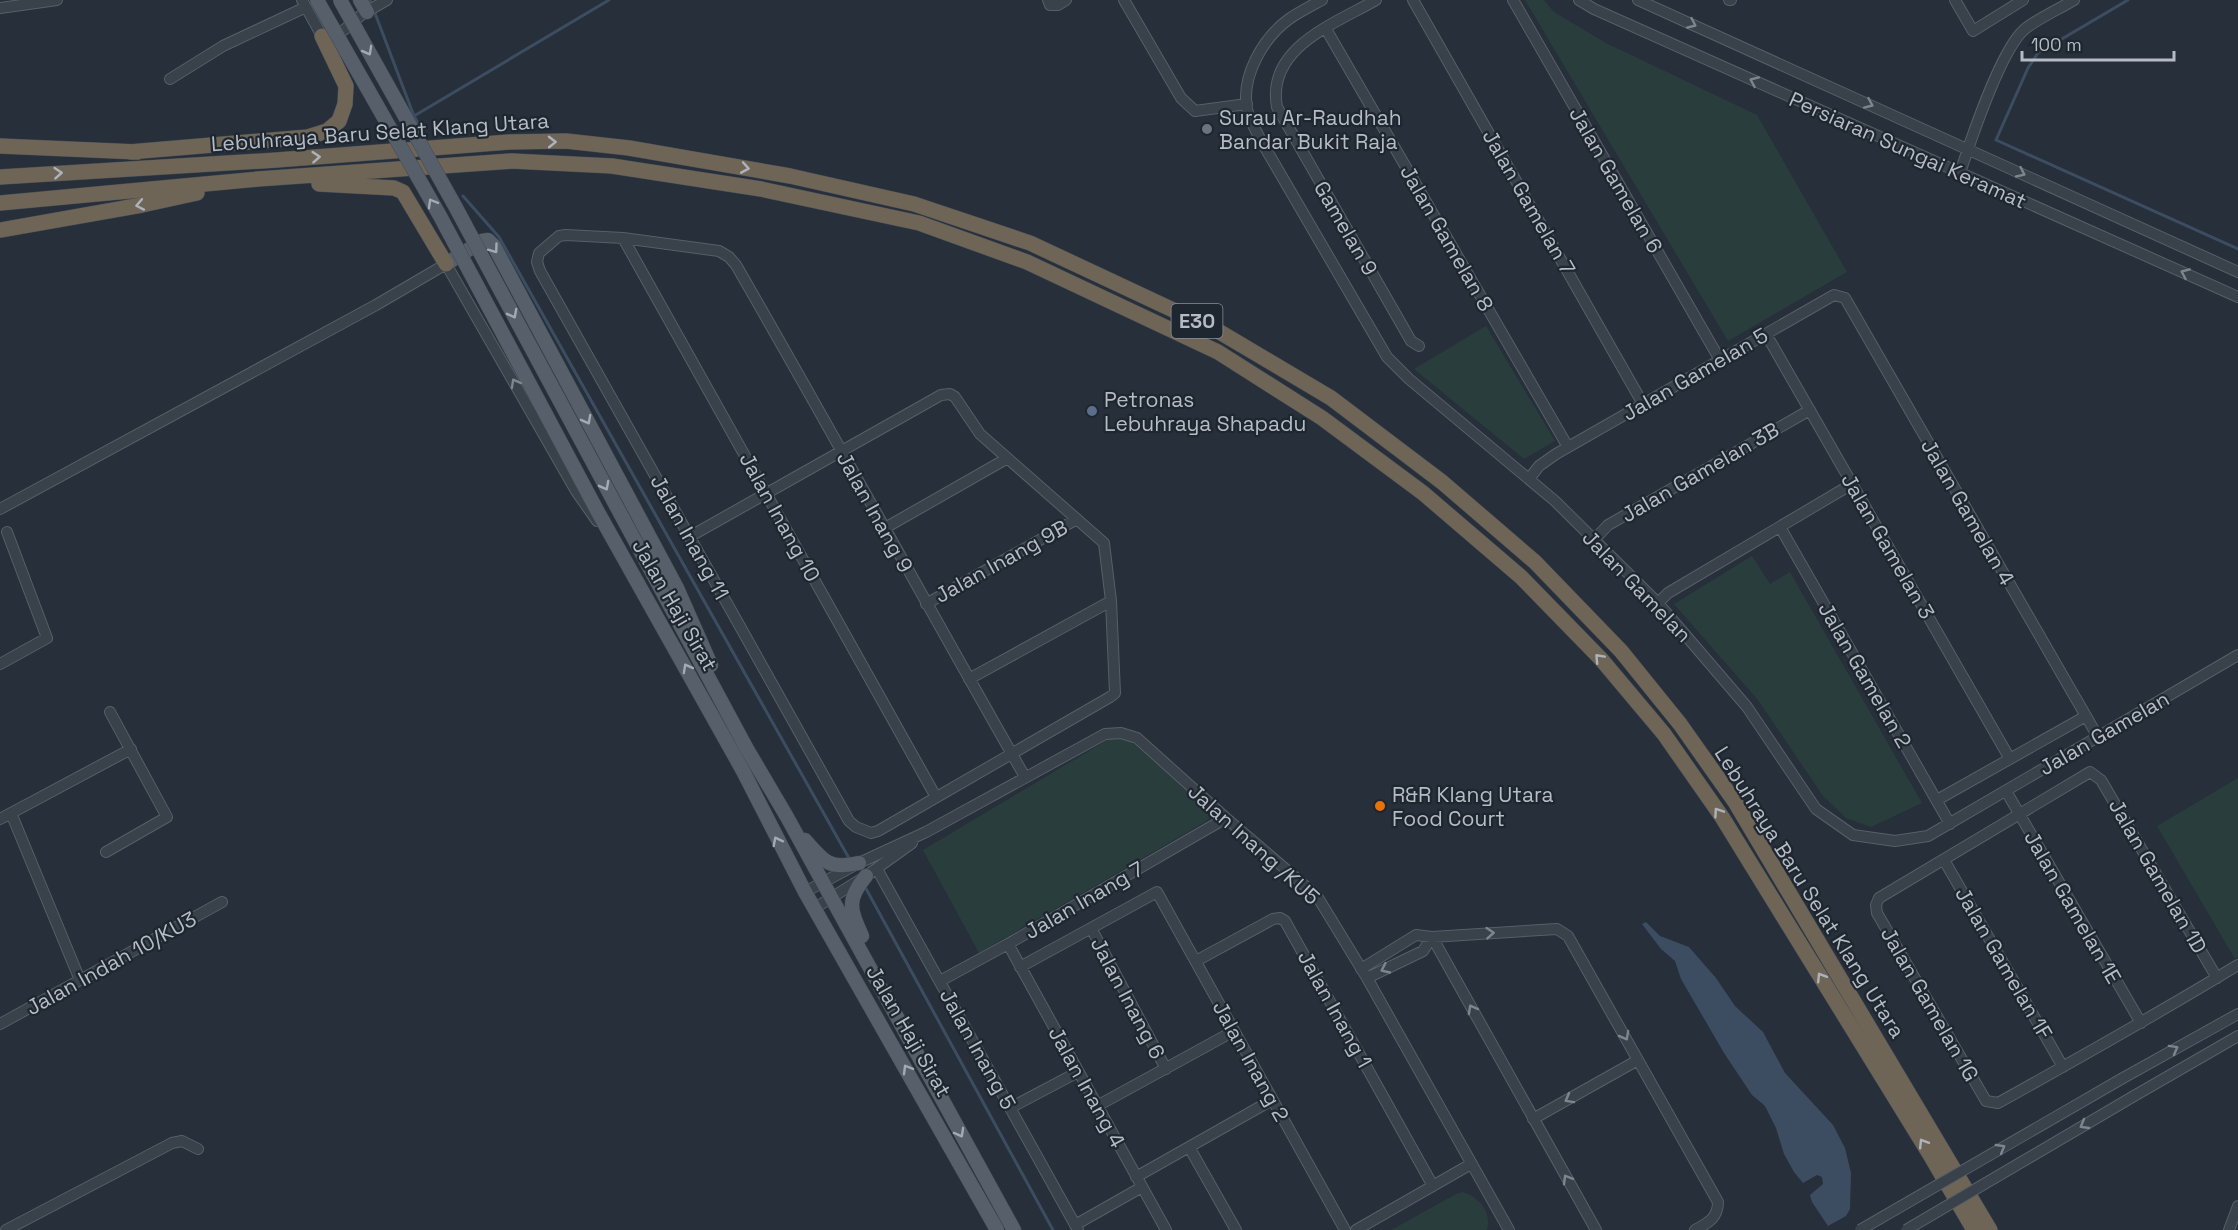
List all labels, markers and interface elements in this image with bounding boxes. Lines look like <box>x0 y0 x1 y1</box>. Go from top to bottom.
one-way arrow <box>1685 17 1696 29</box>
scale bar <box>2022 24 2174 62</box>
text: 100 m <box>2031 33 2082 56</box>
one-way arrow <box>361 45 373 55</box>
one-way arrow <box>1749 76 1760 88</box>
street label: Persiaran Sungai Keramat <box>1785 85 2031 215</box>
one-way arrow <box>1863 97 1874 109</box>
street label: Jalan Gamelan 6 <box>1563 102 1669 258</box>
place label: Surau Ar-Raudhah Bandar Bukit Raja <box>1219 104 1402 155</box>
street label: Lebuhraya Baru Selat Klang Utara <box>210 107 550 157</box>
marker: Surau Ar-Raudhah Bandar Bukit Raja <box>1200 122 1214 136</box>
street label: Jalan Gamelan 7 <box>1476 125 1582 280</box>
one-way arrow <box>548 135 557 148</box>
one-way arrow <box>311 151 320 164</box>
street label: Jalan Gamelan 8 <box>1394 160 1500 316</box>
one-way arrow <box>740 161 750 174</box>
one-way arrow <box>2015 166 2026 178</box>
one-way arrow <box>54 167 63 180</box>
street label: Gamelan 9 <box>1308 176 1384 280</box>
one-way arrow <box>135 198 145 211</box>
one-way arrow <box>428 199 440 210</box>
one-way arrow <box>487 242 498 253</box>
one-way arrow <box>2180 269 2191 281</box>
road number: E30 <box>1172 304 1222 338</box>
one-way arrow <box>506 308 517 318</box>
street label: Jalan Gamelan 5 <box>1617 321 1773 427</box>
one-way arrow <box>511 378 522 389</box>
place label: Petronas Lebuhraya Shapadu <box>1104 386 1306 437</box>
marker: Petronas Lebuhraya Shapadu <box>1085 404 1099 418</box>
one-way arrow <box>580 413 591 424</box>
street label: Jalan Gamelan 3B <box>1616 416 1784 528</box>
street label: Jalan Gamelan 4 <box>1915 434 2021 590</box>
street label: Jalan Inang 9 <box>831 447 919 577</box>
street label: Jalan Inang 10 <box>733 448 827 586</box>
street label: Jalan Gamelan 3 <box>1835 468 1941 624</box>
street label: Jalan Inang 11 <box>645 470 735 604</box>
one-way arrow <box>598 480 609 490</box>
street label: Jalan Inang 9B <box>930 513 1072 609</box>
street label: Jalan Gamelan <box>1577 524 1697 648</box>
street label: Jalan Haji Sirat <box>626 534 724 676</box>
street label: Jalan Gamelan 2 <box>1812 597 1918 753</box>
one-way arrow <box>1595 654 1606 664</box>
one-way arrow <box>682 664 694 674</box>
street label: Jalan Gamelan <box>2034 685 2174 781</box>
street label: Lebuhraya Baru Selat Klang Utara <box>1709 741 1911 1043</box>
street label: Jalan Inang /KU5 <box>1182 778 1326 910</box>
place label: R&R Klang Utara Food Court <box>1392 781 1554 832</box>
street label: Jalan Gamelan 1D <box>2103 794 2213 958</box>
marker: R&R Klang Utara Food Court <box>1373 799 1387 813</box>
one-way arrow <box>1714 807 1725 818</box>
street label: Jalan Gamelan 1E <box>2018 826 2128 988</box>
one-way arrow <box>773 836 785 847</box>
street label: Jalan Inang 7 <box>1020 855 1149 945</box>
street label: Jalan Gamelan 1F <box>1949 882 2059 1044</box>
street label: Jalan Indah 10/KU3 <box>21 905 201 1021</box>
street label: Jalan Gamelan 1G <box>1875 922 1985 1086</box>
one-way arrow <box>1485 927 1494 940</box>
street label: Jalan Inang 6 <box>1085 932 1171 1064</box>
street label: Jalan Inang 1 <box>1292 946 1378 1072</box>
street label: Jalan Haji Sirat <box>860 960 958 1102</box>
one-way arrow <box>1381 962 1392 974</box>
one-way arrow <box>1817 973 1828 984</box>
street label: Jalan Inang 5 <box>934 984 1022 1114</box>
street label: Jalan Inang 2 <box>1207 996 1295 1126</box>
one-way arrow <box>1468 1005 1479 1015</box>
street label: Jalan Inang 4 <box>1043 1022 1131 1152</box>
one-way arrow <box>1617 1030 1629 1040</box>
one-way arrow <box>2168 1045 2178 1056</box>
one-way arrow <box>902 1065 914 1075</box>
one-way arrow <box>1565 1092 1575 1103</box>
one-way arrow <box>2080 1118 2090 1130</box>
one-way arrow <box>953 1127 964 1137</box>
one-way arrow <box>1919 1139 1931 1149</box>
one-way arrow <box>1995 1144 2005 1155</box>
one-way arrow <box>1563 1175 1574 1185</box>

